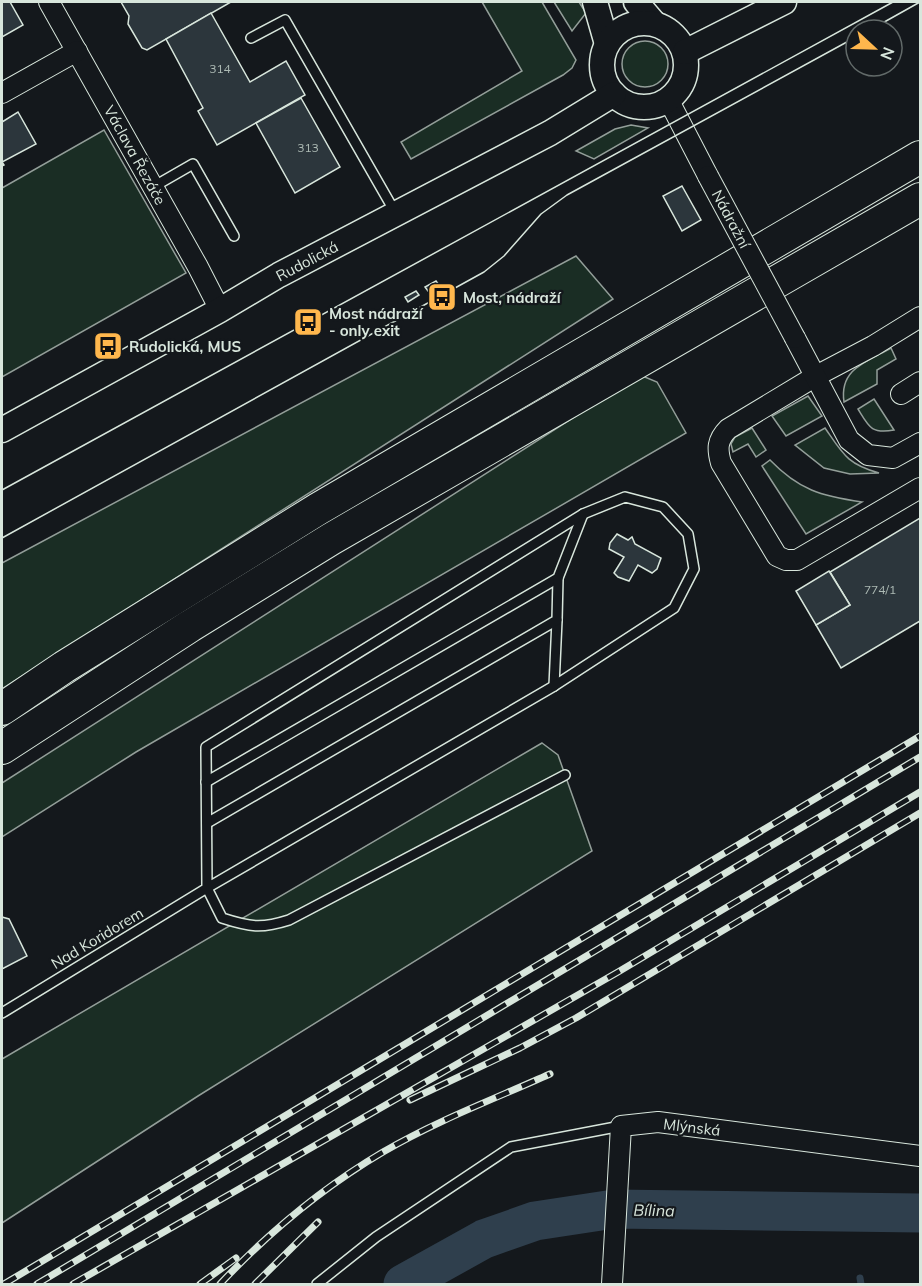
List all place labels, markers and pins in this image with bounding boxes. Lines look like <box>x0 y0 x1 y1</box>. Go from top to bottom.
bus stop icon: Most, nádraží <box>426 281 458 313</box>
place label: Most, nádraží <box>463 288 562 307</box>
place label: Most nádraží - only exit <box>329 304 424 340</box>
bus stop icon: Most nádraží - only exit <box>292 306 324 338</box>
bus stop icon: Rudolická, MUS <box>92 330 124 362</box>
place label: Rudolická, MUS <box>129 337 242 356</box>

